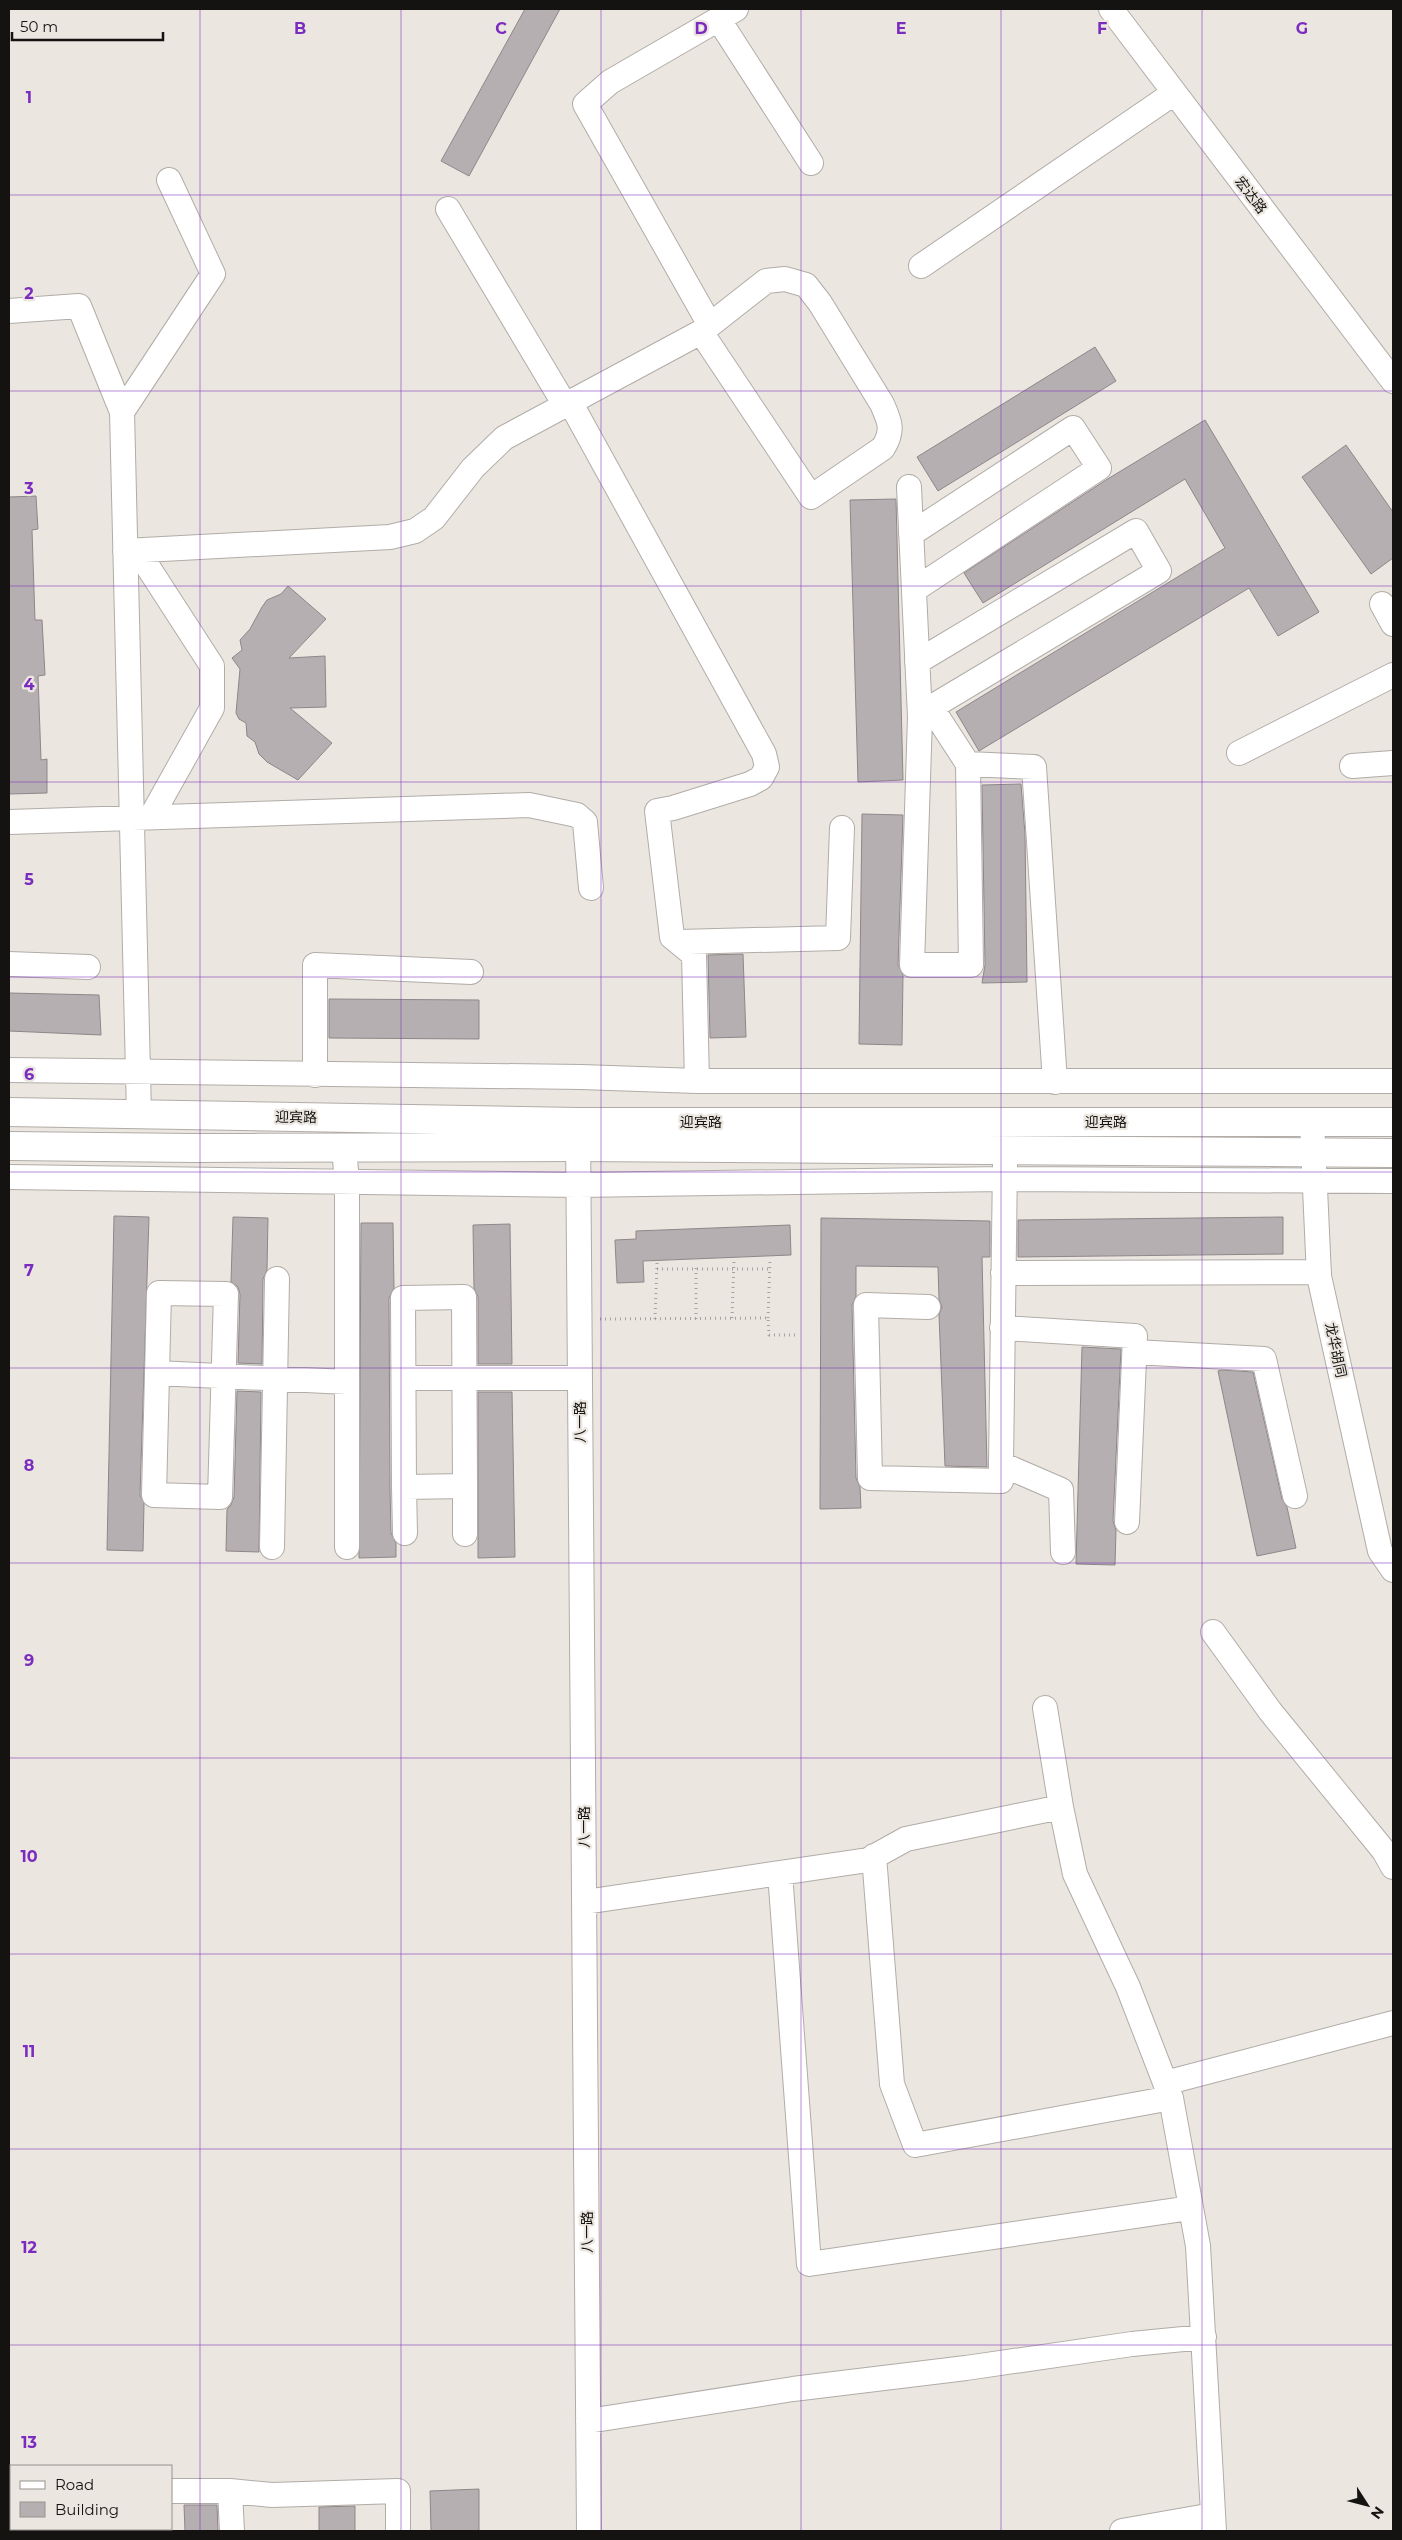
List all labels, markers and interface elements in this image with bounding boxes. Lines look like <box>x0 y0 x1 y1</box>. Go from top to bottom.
scale bar <box>12 10 164 42</box>
text: 50 m <box>20 17 58 36</box>
text: B <box>294 19 306 38</box>
text: C <box>495 19 507 38</box>
text: D <box>694 19 708 38</box>
text: E <box>896 19 906 38</box>
text: F <box>1097 19 1107 38</box>
text: G <box>1296 19 1308 38</box>
text: 1 <box>26 88 32 107</box>
street label: 宏达路 <box>1231 173 1271 217</box>
text: 2 <box>24 284 34 303</box>
text: 3 <box>23 479 34 498</box>
text: 4 <box>23 675 35 694</box>
text: 5 <box>24 870 34 889</box>
text: 6 <box>24 1065 34 1084</box>
street label: 迎宾路 <box>275 1108 317 1126</box>
street label: 迎宾路 <box>680 1113 722 1131</box>
street label: 迎宾路 <box>1085 1113 1127 1131</box>
text: 7 <box>24 1261 34 1280</box>
street label: 龙华胡同 <box>1321 1321 1351 1379</box>
street label: 八一路 <box>571 1401 589 1443</box>
text: 8 <box>24 1456 34 1475</box>
text: 9 <box>24 1651 34 1670</box>
street label: 八一路 <box>575 1806 593 1848</box>
text: 10 <box>20 1847 38 1866</box>
text: 11 <box>23 2042 35 2061</box>
street label: 八一路 <box>578 2211 596 2253</box>
text: 12 <box>21 2238 37 2257</box>
text: 13 <box>21 2433 37 2452</box>
legend <box>10 2465 172 2530</box>
text: Road <box>55 2475 94 2494</box>
north arrow <box>1342 2480 1392 2530</box>
text: Building <box>55 2500 119 2519</box>
text: N <box>1367 2503 1388 2523</box>

